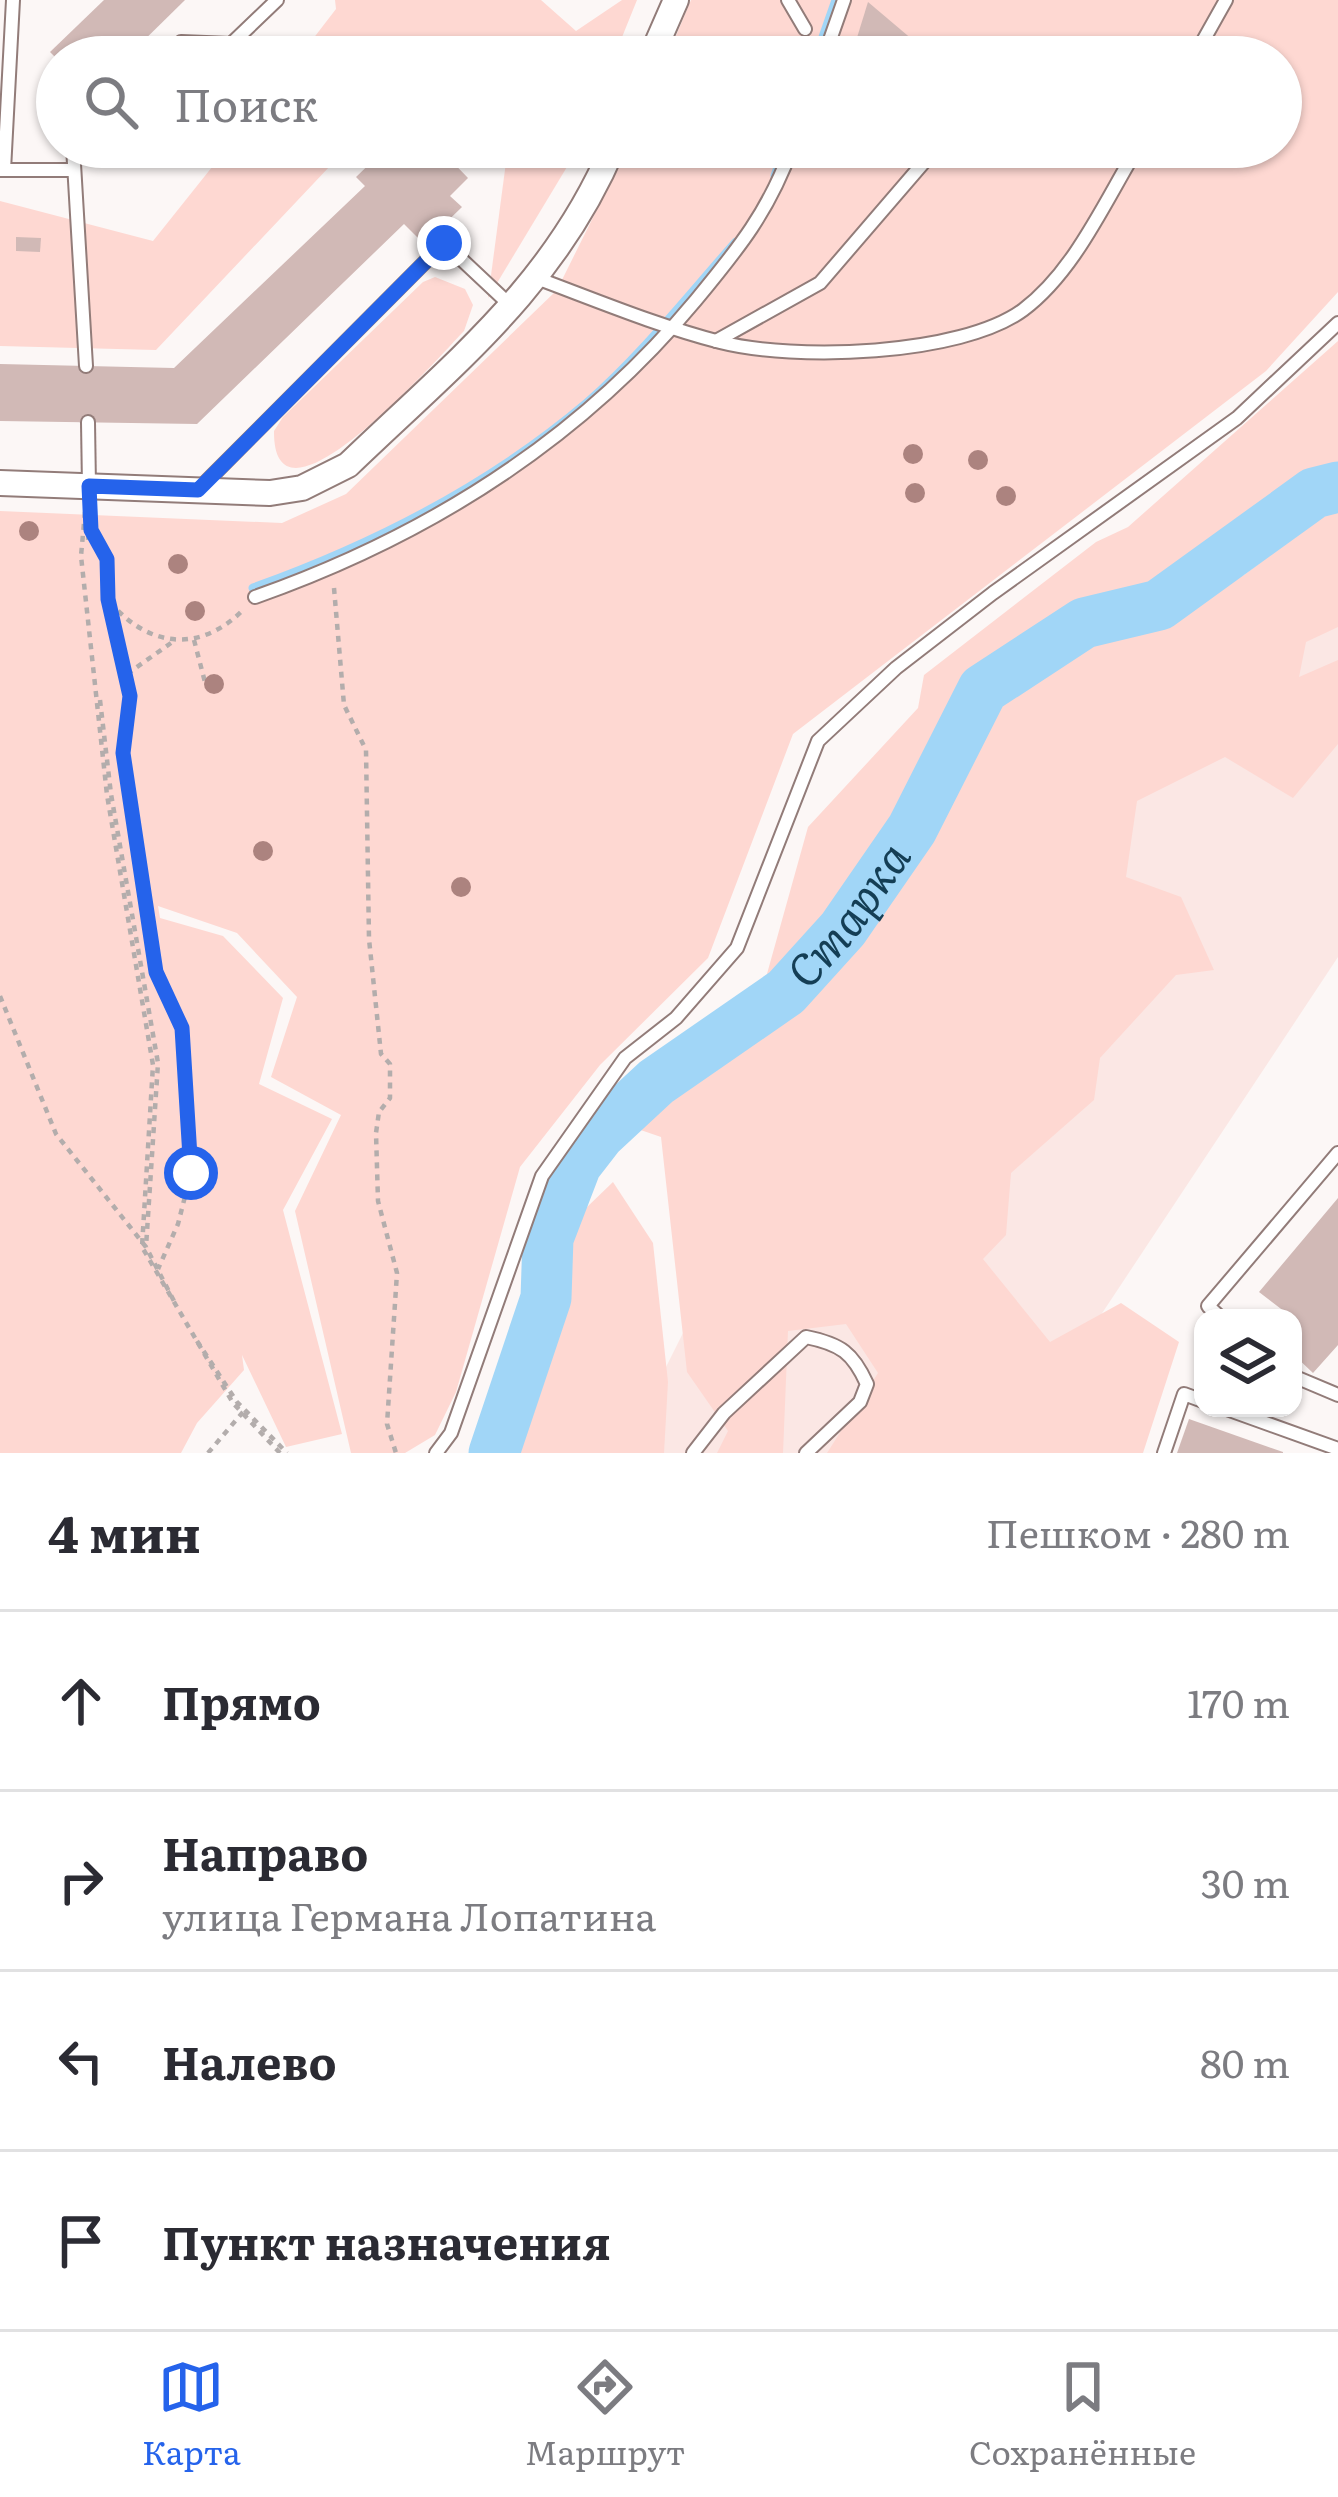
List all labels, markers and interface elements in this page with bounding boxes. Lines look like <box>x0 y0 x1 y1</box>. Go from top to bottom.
search box <box>36 36 1302 168</box>
icon: search <box>78 69 144 135</box>
text: Поиск <box>174 69 318 136</box>
route end <box>417 216 471 270</box>
water label: Старка <box>769 826 924 1001</box>
route start <box>164 1146 218 1200</box>
map controls <box>1194 1309 1302 1417</box>
button: layers <box>1194 1309 1302 1417</box>
text: 4 мин <box>48 1493 201 1569</box>
text: Пешком · 280 m <box>986 1502 1290 1560</box>
text: Прямо <box>162 1667 321 1734</box>
icon: ahead <box>48 1668 114 1734</box>
text: 170 m <box>1187 1672 1290 1730</box>
text: Направо <box>162 1818 368 1885</box>
icon: right <box>48 1848 114 1914</box>
text: 30 m <box>1201 1852 1290 1910</box>
text: улица Германа Лопатина <box>162 1885 656 1943</box>
text: Налево <box>162 2027 337 2094</box>
icon: left <box>48 2028 114 2094</box>
text: 80 m <box>1200 2032 1290 2090</box>
text: Пункт назначения <box>162 2207 611 2274</box>
icon: arrive <box>48 2208 114 2274</box>
tab: Карта <box>142 2354 241 2475</box>
tab: Маршрут <box>525 2354 685 2475</box>
tab: Сохранённые <box>969 2354 1196 2475</box>

